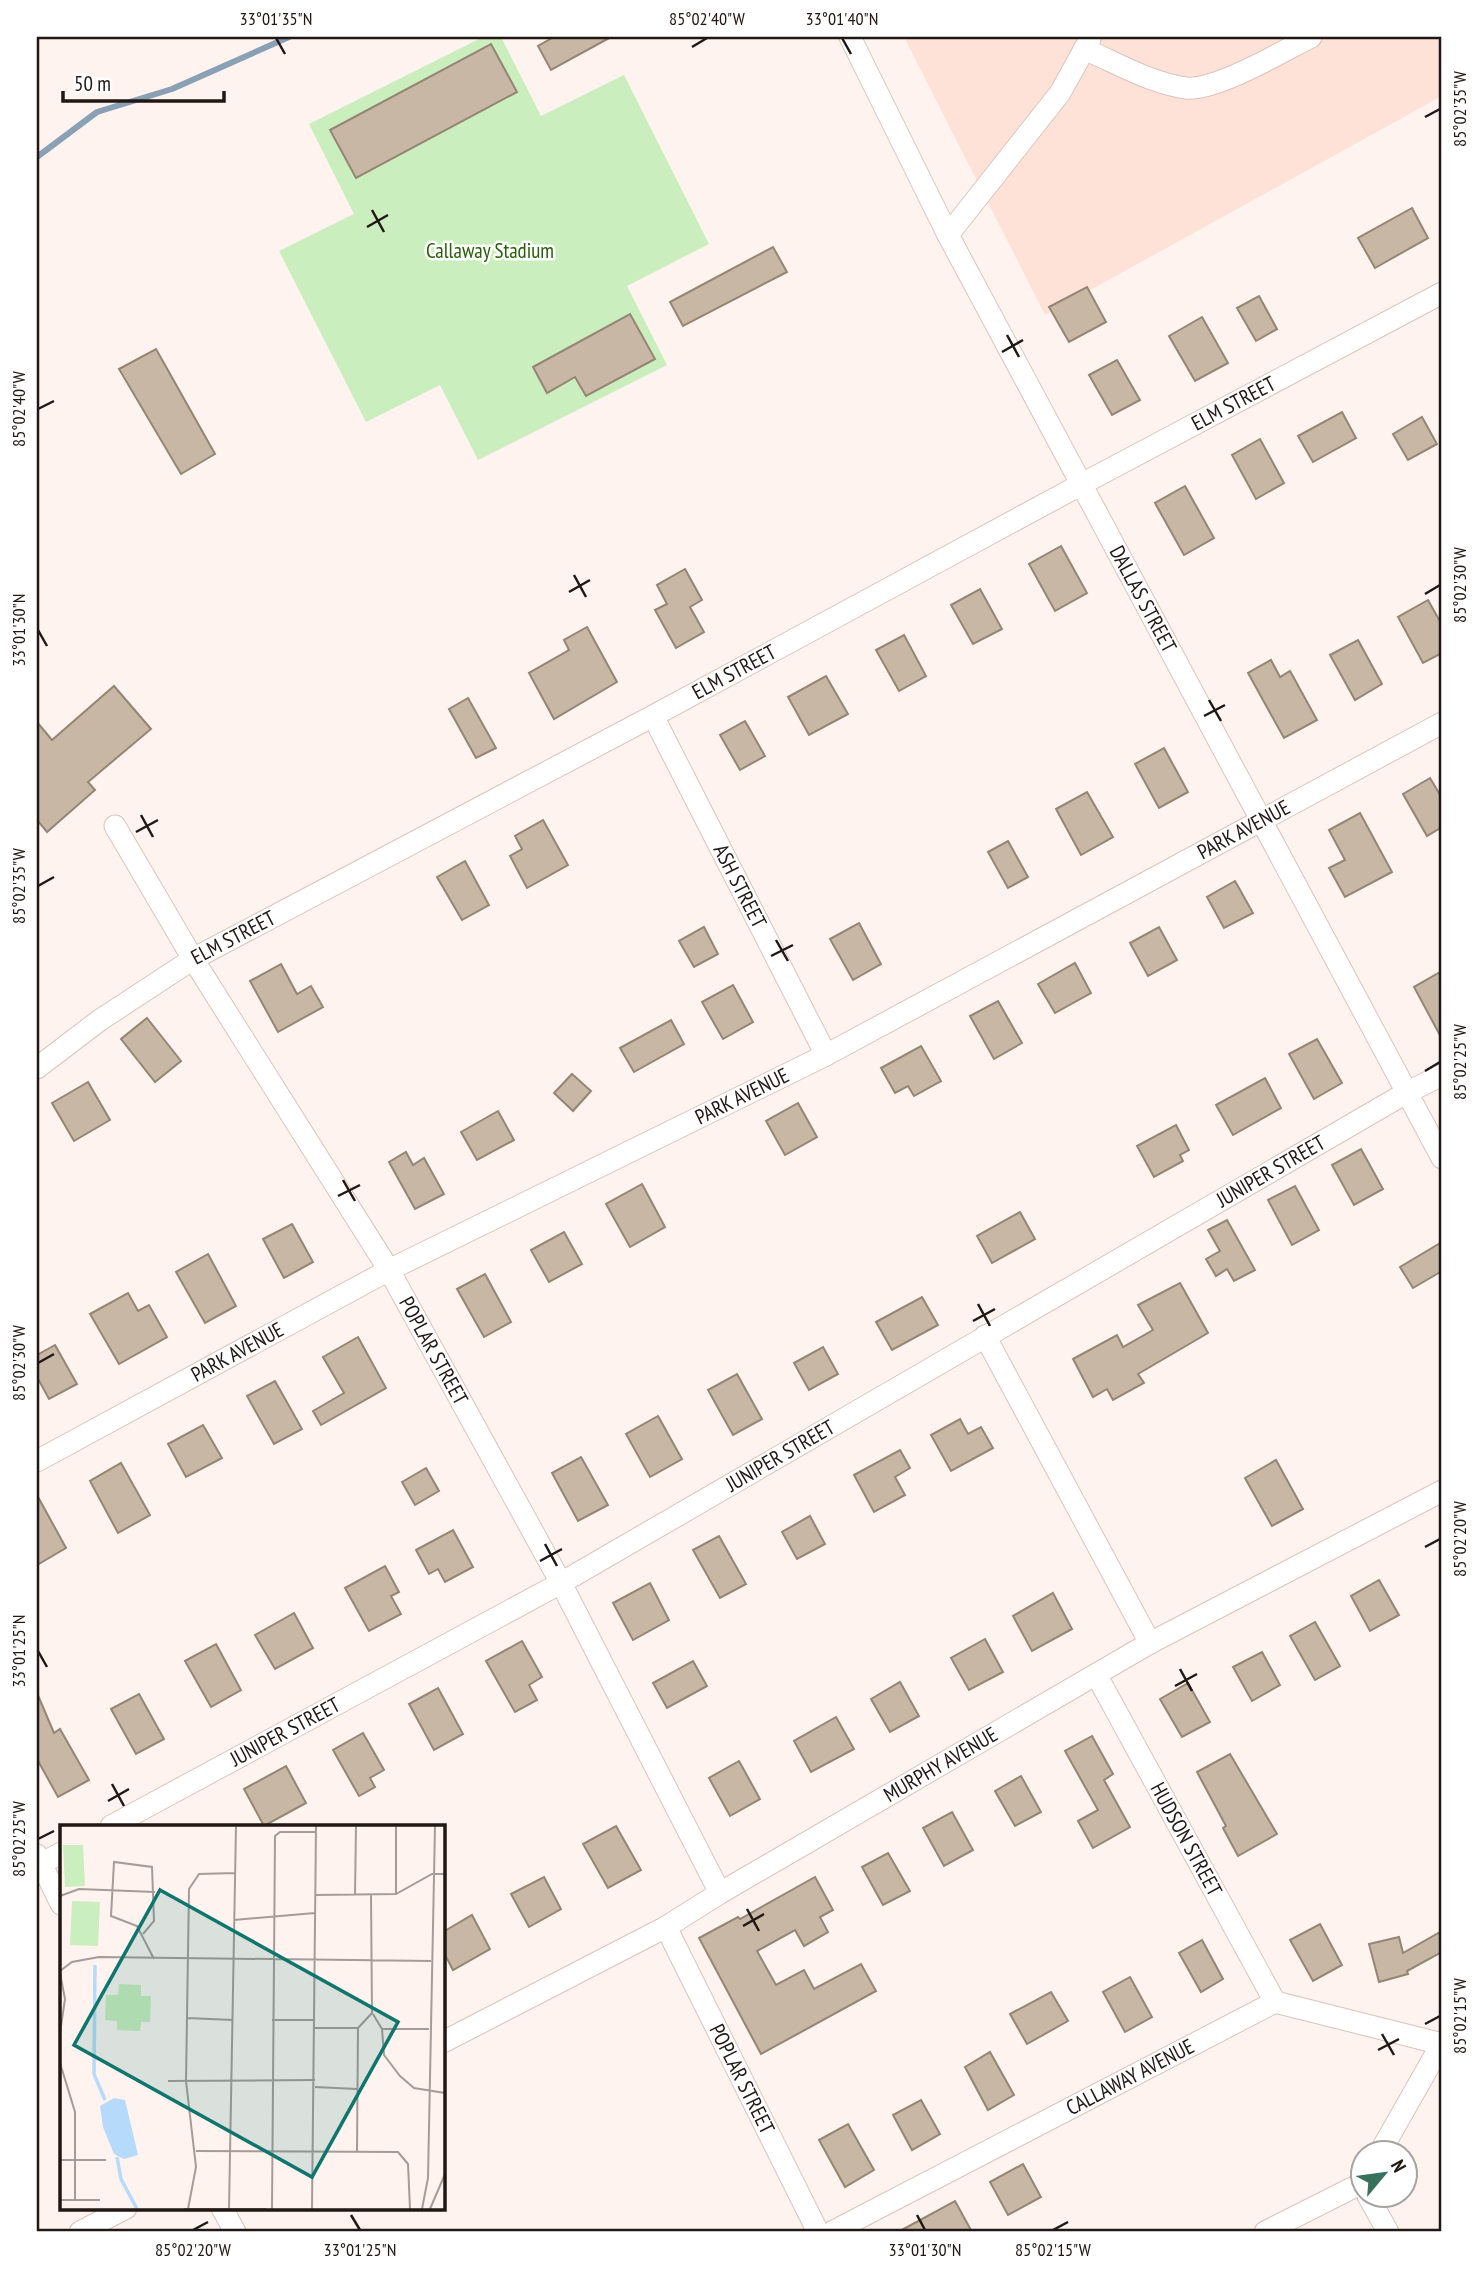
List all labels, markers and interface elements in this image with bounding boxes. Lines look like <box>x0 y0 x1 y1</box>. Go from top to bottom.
text: 33°01'35"N <box>240 7 312 30</box>
text: 85°02'40"W <box>669 7 745 30</box>
text: 33°01'40"N <box>806 7 878 30</box>
scale bar <box>63 60 224 104</box>
text: 50 m <box>74 70 111 97</box>
text: 85°02'35"W <box>1448 71 1471 147</box>
park label: Callaway Stadium <box>426 237 554 264</box>
street label: ELM STREET <box>1187 369 1281 436</box>
text: 85°02'40"W <box>7 371 30 447</box>
street label: DALLAS STREET <box>1104 541 1183 658</box>
text: 85°02'30"W <box>1448 547 1471 623</box>
text: 33°01'30"N <box>7 594 30 666</box>
street label: ELM STREET <box>687 638 781 705</box>
street label: PARK AVENUE <box>1192 794 1294 865</box>
street label: ASH STREET <box>708 839 773 933</box>
text: 85°02'35"W <box>7 848 30 924</box>
street label: ELM STREET <box>186 904 280 971</box>
text: 85°02'25"W <box>1448 1024 1471 1100</box>
street label: PARK AVENUE <box>690 1061 793 1130</box>
street label: JUNIPER STREET <box>1211 1129 1330 1214</box>
street label: POPLAR STREET <box>393 1292 475 1410</box>
street label: PARK AVENUE <box>186 1316 288 1388</box>
text: 85°02'30"W <box>7 1325 30 1401</box>
street label: JUNIPER STREET <box>720 1413 840 1498</box>
text: 85°02'20"W <box>1448 1501 1471 1577</box>
text: 33°01'25"N <box>7 1615 30 1687</box>
street label: JUNIPER STREET <box>224 1691 345 1773</box>
street label: MURPHY AVENUE <box>879 1721 1002 1808</box>
street label: HUDSON STREET <box>1145 1777 1229 1901</box>
text: 85°02'25"W <box>7 1801 30 1877</box>
inset map <box>60 1825 444 2210</box>
text: 85°02'15"W <box>1448 1978 1471 2054</box>
street label: POPLAR STREET <box>704 2019 781 2139</box>
street label: CALLAWAY AVENUE <box>1061 2032 1199 2121</box>
north arrow <box>1350 2140 1420 2210</box>
text: N <box>1386 2155 1412 2176</box>
text: 85°02'20"W <box>155 2238 231 2261</box>
text: 33°01'25"N <box>324 2238 396 2261</box>
text: 33°01'30"N <box>889 2238 961 2261</box>
text: 85°02'15"W <box>1015 2238 1091 2261</box>

